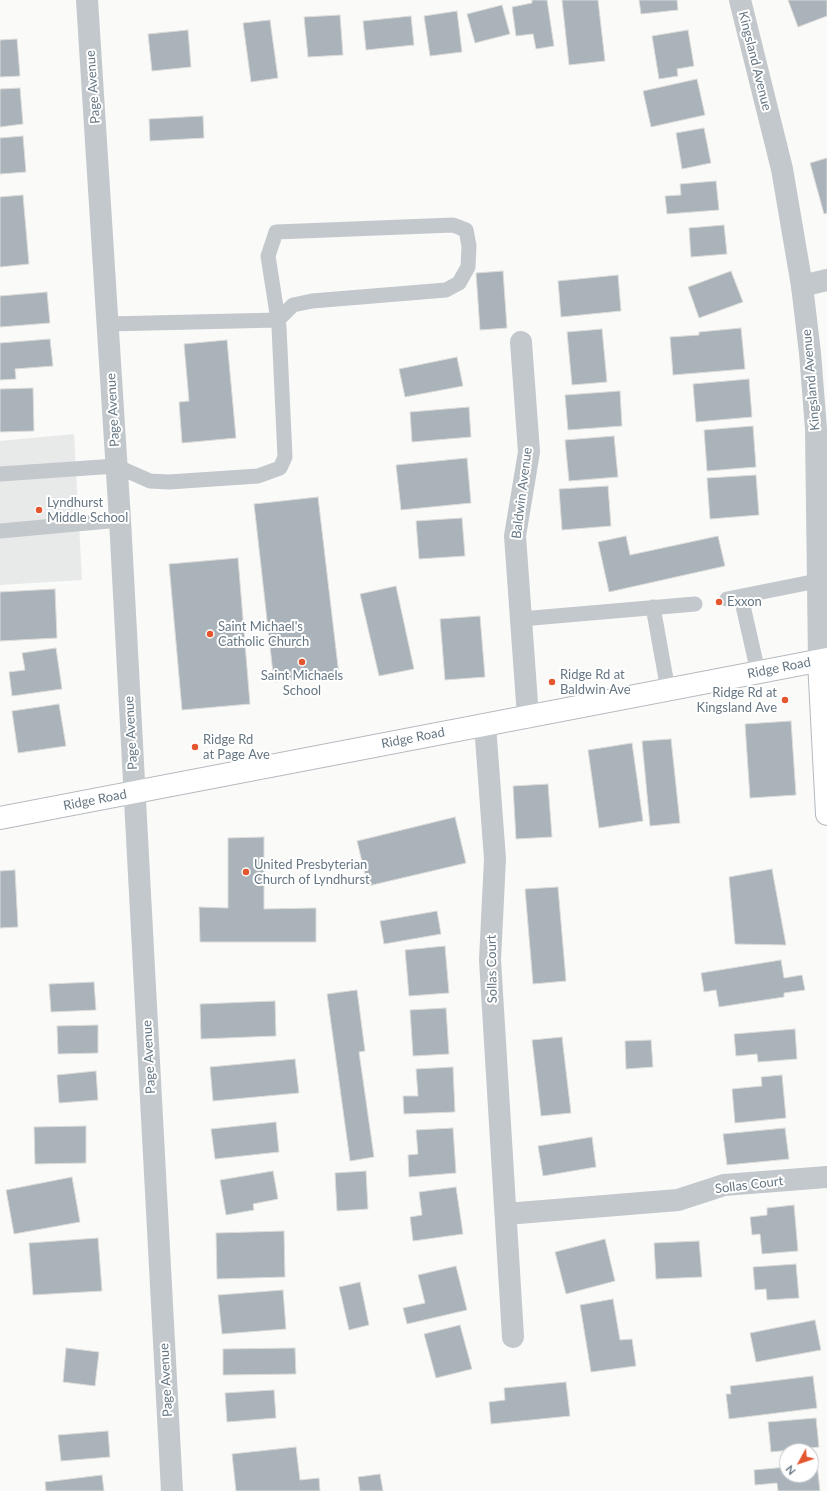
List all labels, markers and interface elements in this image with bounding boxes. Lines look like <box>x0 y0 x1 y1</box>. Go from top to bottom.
street label: Kingsland Avenue <box>735 10 775 112</box>
street label: Page Avenue <box>83 50 103 124</box>
street label: Kingsland Avenue <box>799 329 823 431</box>
street label: Page Avenue <box>103 373 123 447</box>
street label: Baldwin Avenue <box>509 446 535 540</box>
place label: Lyndhurst Middle School <box>47 495 128 526</box>
marker: Lyndhurst Middle School <box>34 505 44 515</box>
place label: Exxon <box>727 594 762 610</box>
marker: Exxon <box>714 597 724 607</box>
place label: Saint Michael's Catholic Church <box>218 619 309 650</box>
marker: Saint Michael's Catholic Church <box>205 629 215 639</box>
street label: Ridge Road <box>746 654 812 682</box>
marker: Saint Michaels School <box>297 657 307 667</box>
place label: Ridge Rd at Baldwin Ave <box>560 667 631 698</box>
place label: Saint Michaels School <box>261 668 343 699</box>
marker: Ridge Rd at Baldwin Ave <box>547 677 557 687</box>
place label: Ridge Rd at Kingsland Ave <box>697 685 777 716</box>
marker: Ridge Rd at Kingsland Ave <box>780 695 790 705</box>
street label: Page Avenue <box>121 696 141 770</box>
street label: Ridge Road <box>380 724 446 752</box>
place label: Ridge Rd at Page Ave <box>203 732 270 763</box>
marker: Ridge Rd at Page Ave <box>190 742 200 752</box>
street label: Ridge Road <box>62 786 128 814</box>
place label: United Presbyterian Church of Lyndhurst <box>254 857 370 888</box>
marker: United Presbyterian Church of Lyndhurst <box>241 867 251 877</box>
street label: Sollas Court <box>484 935 500 1003</box>
street label: Page Avenue <box>139 1020 159 1094</box>
street label: Sollas Court <box>714 1173 784 1197</box>
street label: Page Avenue <box>156 1343 176 1417</box>
north arrow <box>779 1443 819 1483</box>
text: N <box>782 1463 798 1478</box>

